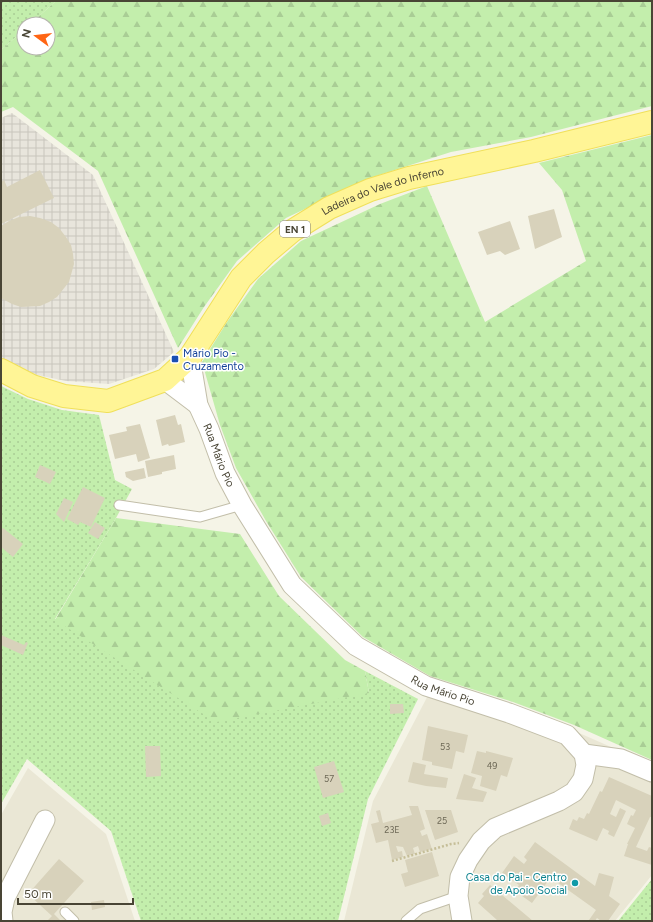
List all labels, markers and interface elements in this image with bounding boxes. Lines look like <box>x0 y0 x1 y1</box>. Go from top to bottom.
north arrow <box>16 16 56 56</box>
text: N <box>19 28 34 39</box>
street label: Ladeira do Vale do Inferno <box>319 165 445 218</box>
road number: EN 1 <box>280 221 310 237</box>
place label: Mário Pio - Cruzamento <box>183 347 244 373</box>
marker: Mário Pio - Cruzamento <box>170 354 180 364</box>
street label: Rua Mário Pio <box>200 421 237 489</box>
street label: Rua Mário Pio <box>409 673 476 708</box>
house number: 53 <box>440 741 450 752</box>
house number: 49 <box>487 760 497 771</box>
house number: 57 <box>324 773 334 784</box>
house number: 25 <box>437 815 447 826</box>
house number: 23E <box>384 824 400 835</box>
place label: Casa do Pai - Centro de Apoio Social <box>466 871 567 897</box>
marker: Casa do Pai - Centro de Apoio Social <box>570 878 580 888</box>
scale bar <box>18 880 133 906</box>
text: 50 m <box>24 887 52 901</box>

